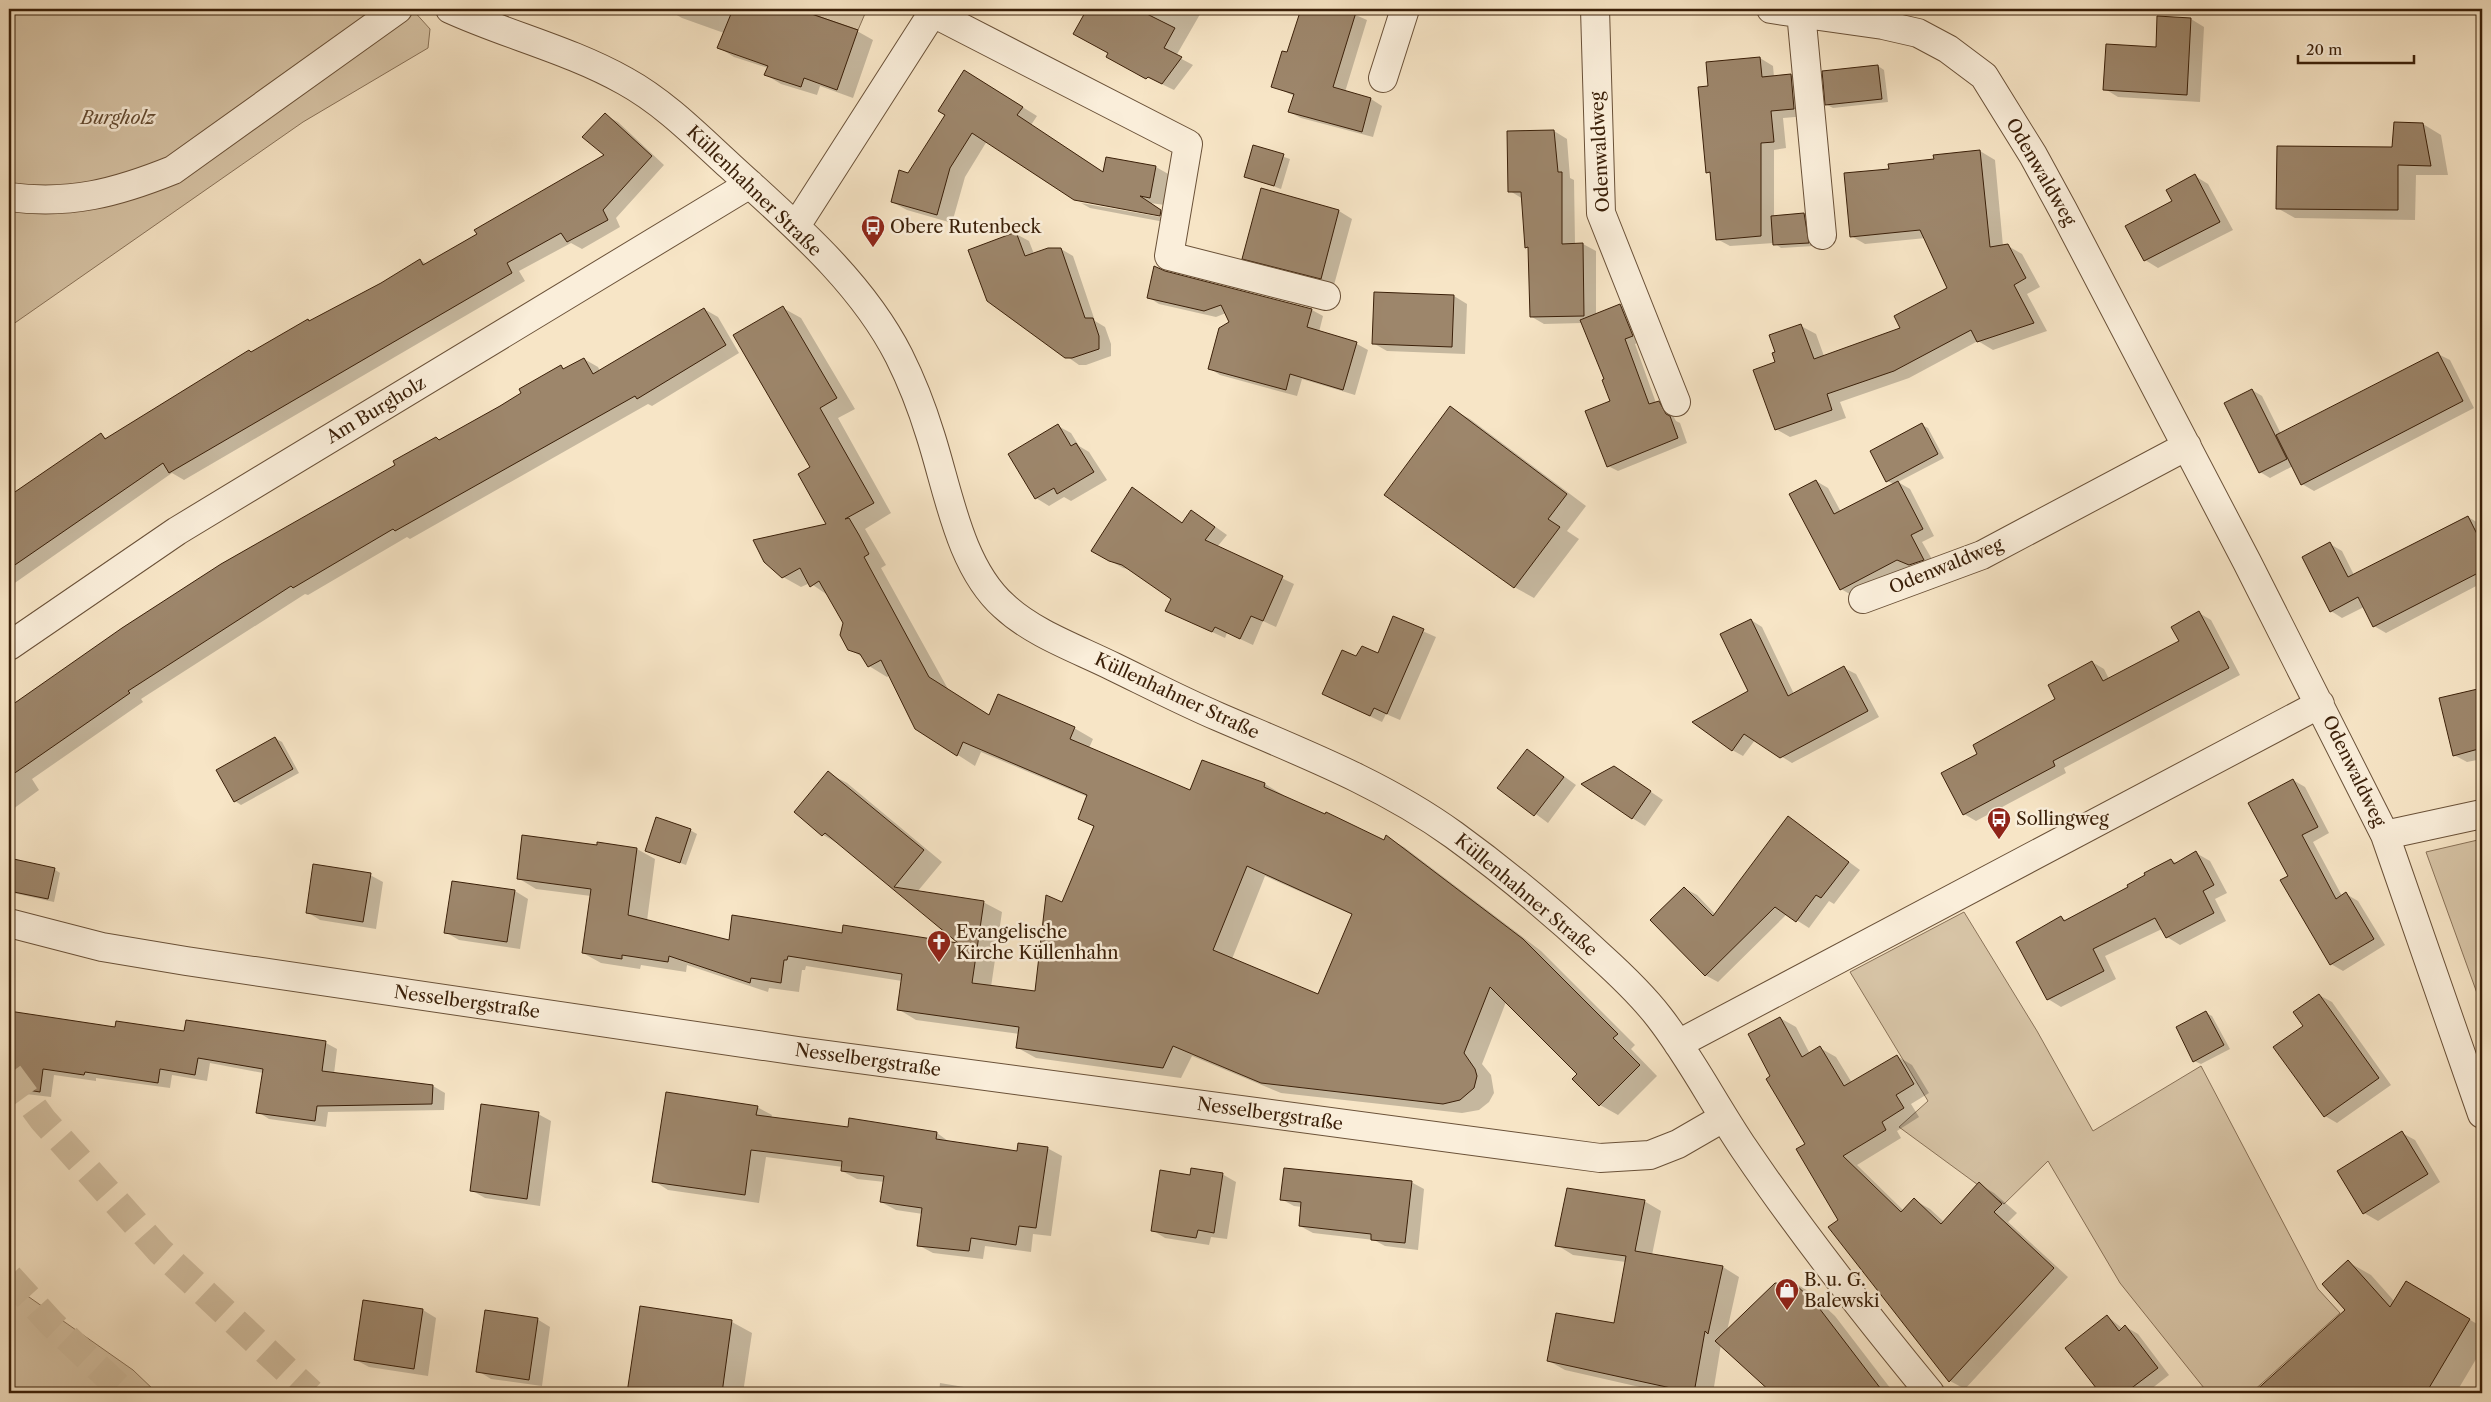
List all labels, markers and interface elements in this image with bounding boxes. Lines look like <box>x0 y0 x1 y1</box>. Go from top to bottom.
scale bar <box>2298 32 2415 64</box>
text: 20 m <box>2306 40 2342 59</box>
street label: Odenwaldweg <box>1586 91 1614 213</box>
park label: Burgholz <box>79 107 157 129</box>
street label: Odenwaldweg <box>2001 114 2081 230</box>
street label: Küllenhahner Straße <box>682 121 826 261</box>
bus stop icon: Obere Rutenbeck <box>860 214 886 248</box>
place label: Obere Rutenbeck <box>890 216 1042 238</box>
street label: Am Burgholz <box>321 372 430 449</box>
street label: Odenwaldweg <box>1886 533 2007 599</box>
street label: Küllenhahner Straße <box>1091 648 1263 744</box>
street label: Odenwaldweg <box>2318 712 2391 831</box>
bus stop icon: Sollingweg <box>1986 806 2012 840</box>
place label: Sollingweg <box>2016 808 2109 830</box>
street label: Küllenhahner Straße <box>1450 829 1602 961</box>
place label: Evangelische Kirche Küllenhahn <box>956 921 1119 964</box>
church icon: Evangelische Kirche Küllenhahn <box>926 929 952 963</box>
street label: Nesselbergstraße <box>393 981 541 1023</box>
street label: Nesselbergstraße <box>794 1039 942 1081</box>
street label: Nesselbergstraße <box>1196 1093 1344 1135</box>
place label: B. u. G. Balewski <box>1804 1269 1880 1312</box>
shop icon: B. u. G. Balewski <box>1774 1277 1800 1311</box>

